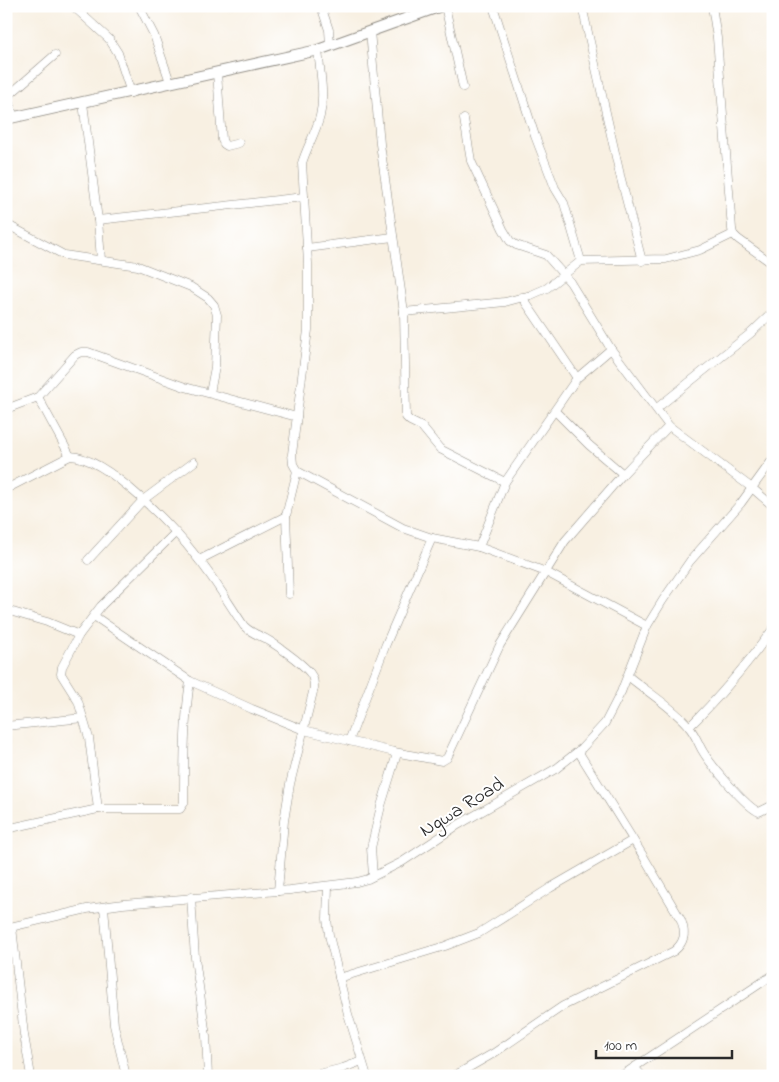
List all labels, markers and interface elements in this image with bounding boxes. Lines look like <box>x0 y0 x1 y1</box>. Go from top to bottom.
street label: Ngwa Road <box>414 771 511 846</box>
scale bar <box>596 1027 733 1059</box>
text: 100 m <box>604 1035 637 1057</box>

